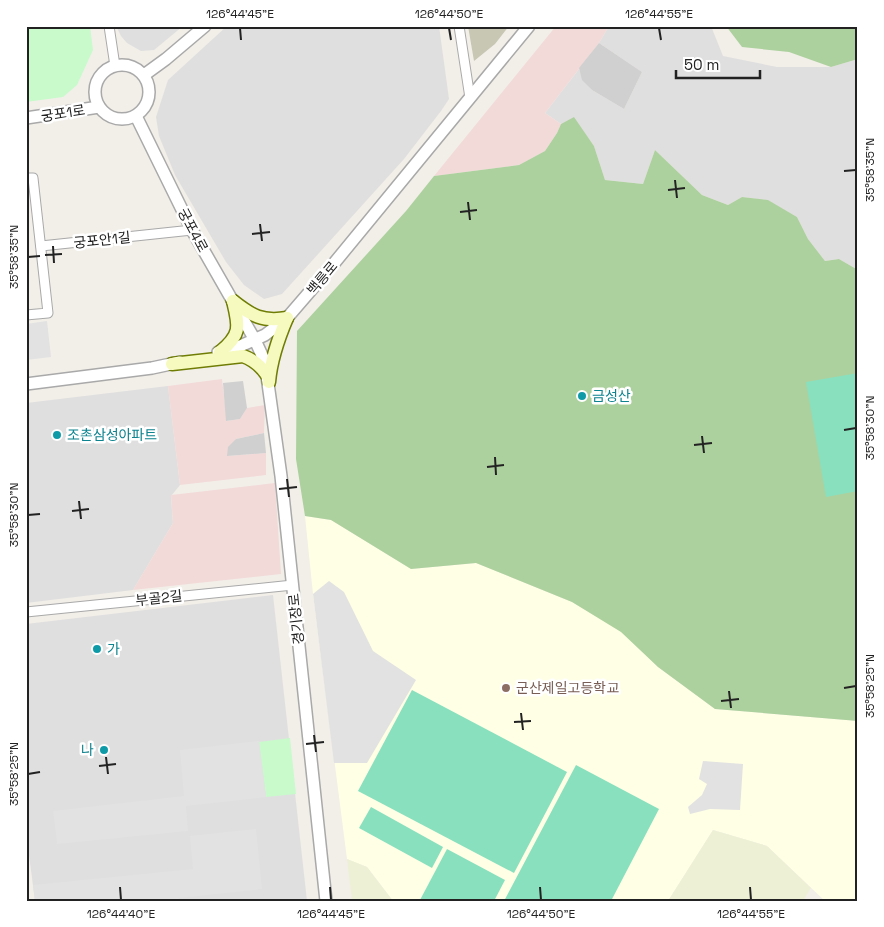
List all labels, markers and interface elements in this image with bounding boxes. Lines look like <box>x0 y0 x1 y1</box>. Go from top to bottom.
text: 126°44'45"E <box>206 6 274 22</box>
text: 126°44'50"E <box>415 6 483 22</box>
text: 126°44'55"E <box>625 6 693 22</box>
scale bar <box>676 48 760 80</box>
text: 50 m <box>684 55 719 74</box>
street label: 궁포1로 <box>40 101 86 125</box>
text: 35°58'35"N <box>862 138 878 202</box>
street label: 궁포4로 <box>174 205 212 255</box>
text: 35°58'35"N <box>6 225 22 289</box>
street label: 궁포안1길 <box>73 228 131 252</box>
street label: 백릉로 <box>303 257 341 299</box>
place label: 금성산 <box>592 387 631 405</box>
marker: 금성산 <box>576 390 588 402</box>
text: 35°58'30"N <box>862 396 878 460</box>
place label: 조촌삼성아파트 <box>67 426 157 444</box>
marker: 조촌삼성아파트 <box>51 429 63 441</box>
text: 35°58'30"N <box>6 483 22 547</box>
street label: 부골2길 <box>135 587 183 609</box>
street label: 경기장로 <box>284 592 308 646</box>
place label: 가 <box>107 640 120 658</box>
marker: 가 <box>91 643 103 655</box>
text: 35°58'25"N <box>862 654 878 718</box>
place label: 군산제일고등학교 <box>516 679 619 697</box>
marker: 군산제일고등학교 <box>500 682 512 694</box>
place label: 나 <box>81 741 94 759</box>
text: 35°58'25"N <box>6 742 22 806</box>
marker: 나 <box>98 744 110 756</box>
text: 126°44'40"E <box>87 906 155 922</box>
text: 126°44'45"E <box>297 906 365 922</box>
text: 126°44'50"E <box>507 906 575 922</box>
text: 126°44'55"E <box>717 906 785 922</box>

